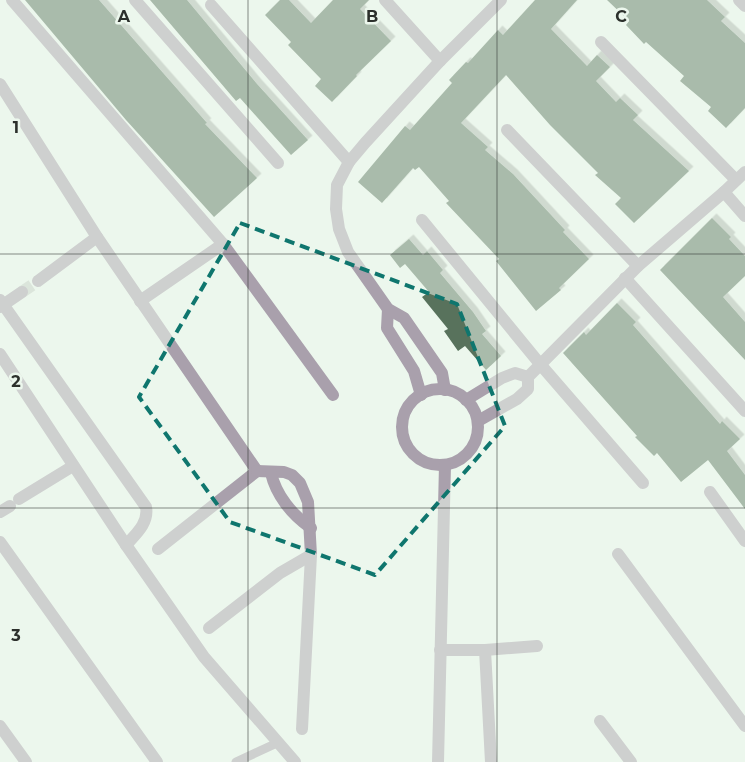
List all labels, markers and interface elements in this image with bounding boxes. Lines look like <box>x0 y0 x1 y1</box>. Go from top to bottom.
text: A <box>117 7 131 26</box>
text: B <box>366 7 378 26</box>
text: C <box>615 7 627 26</box>
text: 1 <box>13 118 19 137</box>
text: 2 <box>11 372 21 391</box>
text: 3 <box>10 626 21 645</box>

